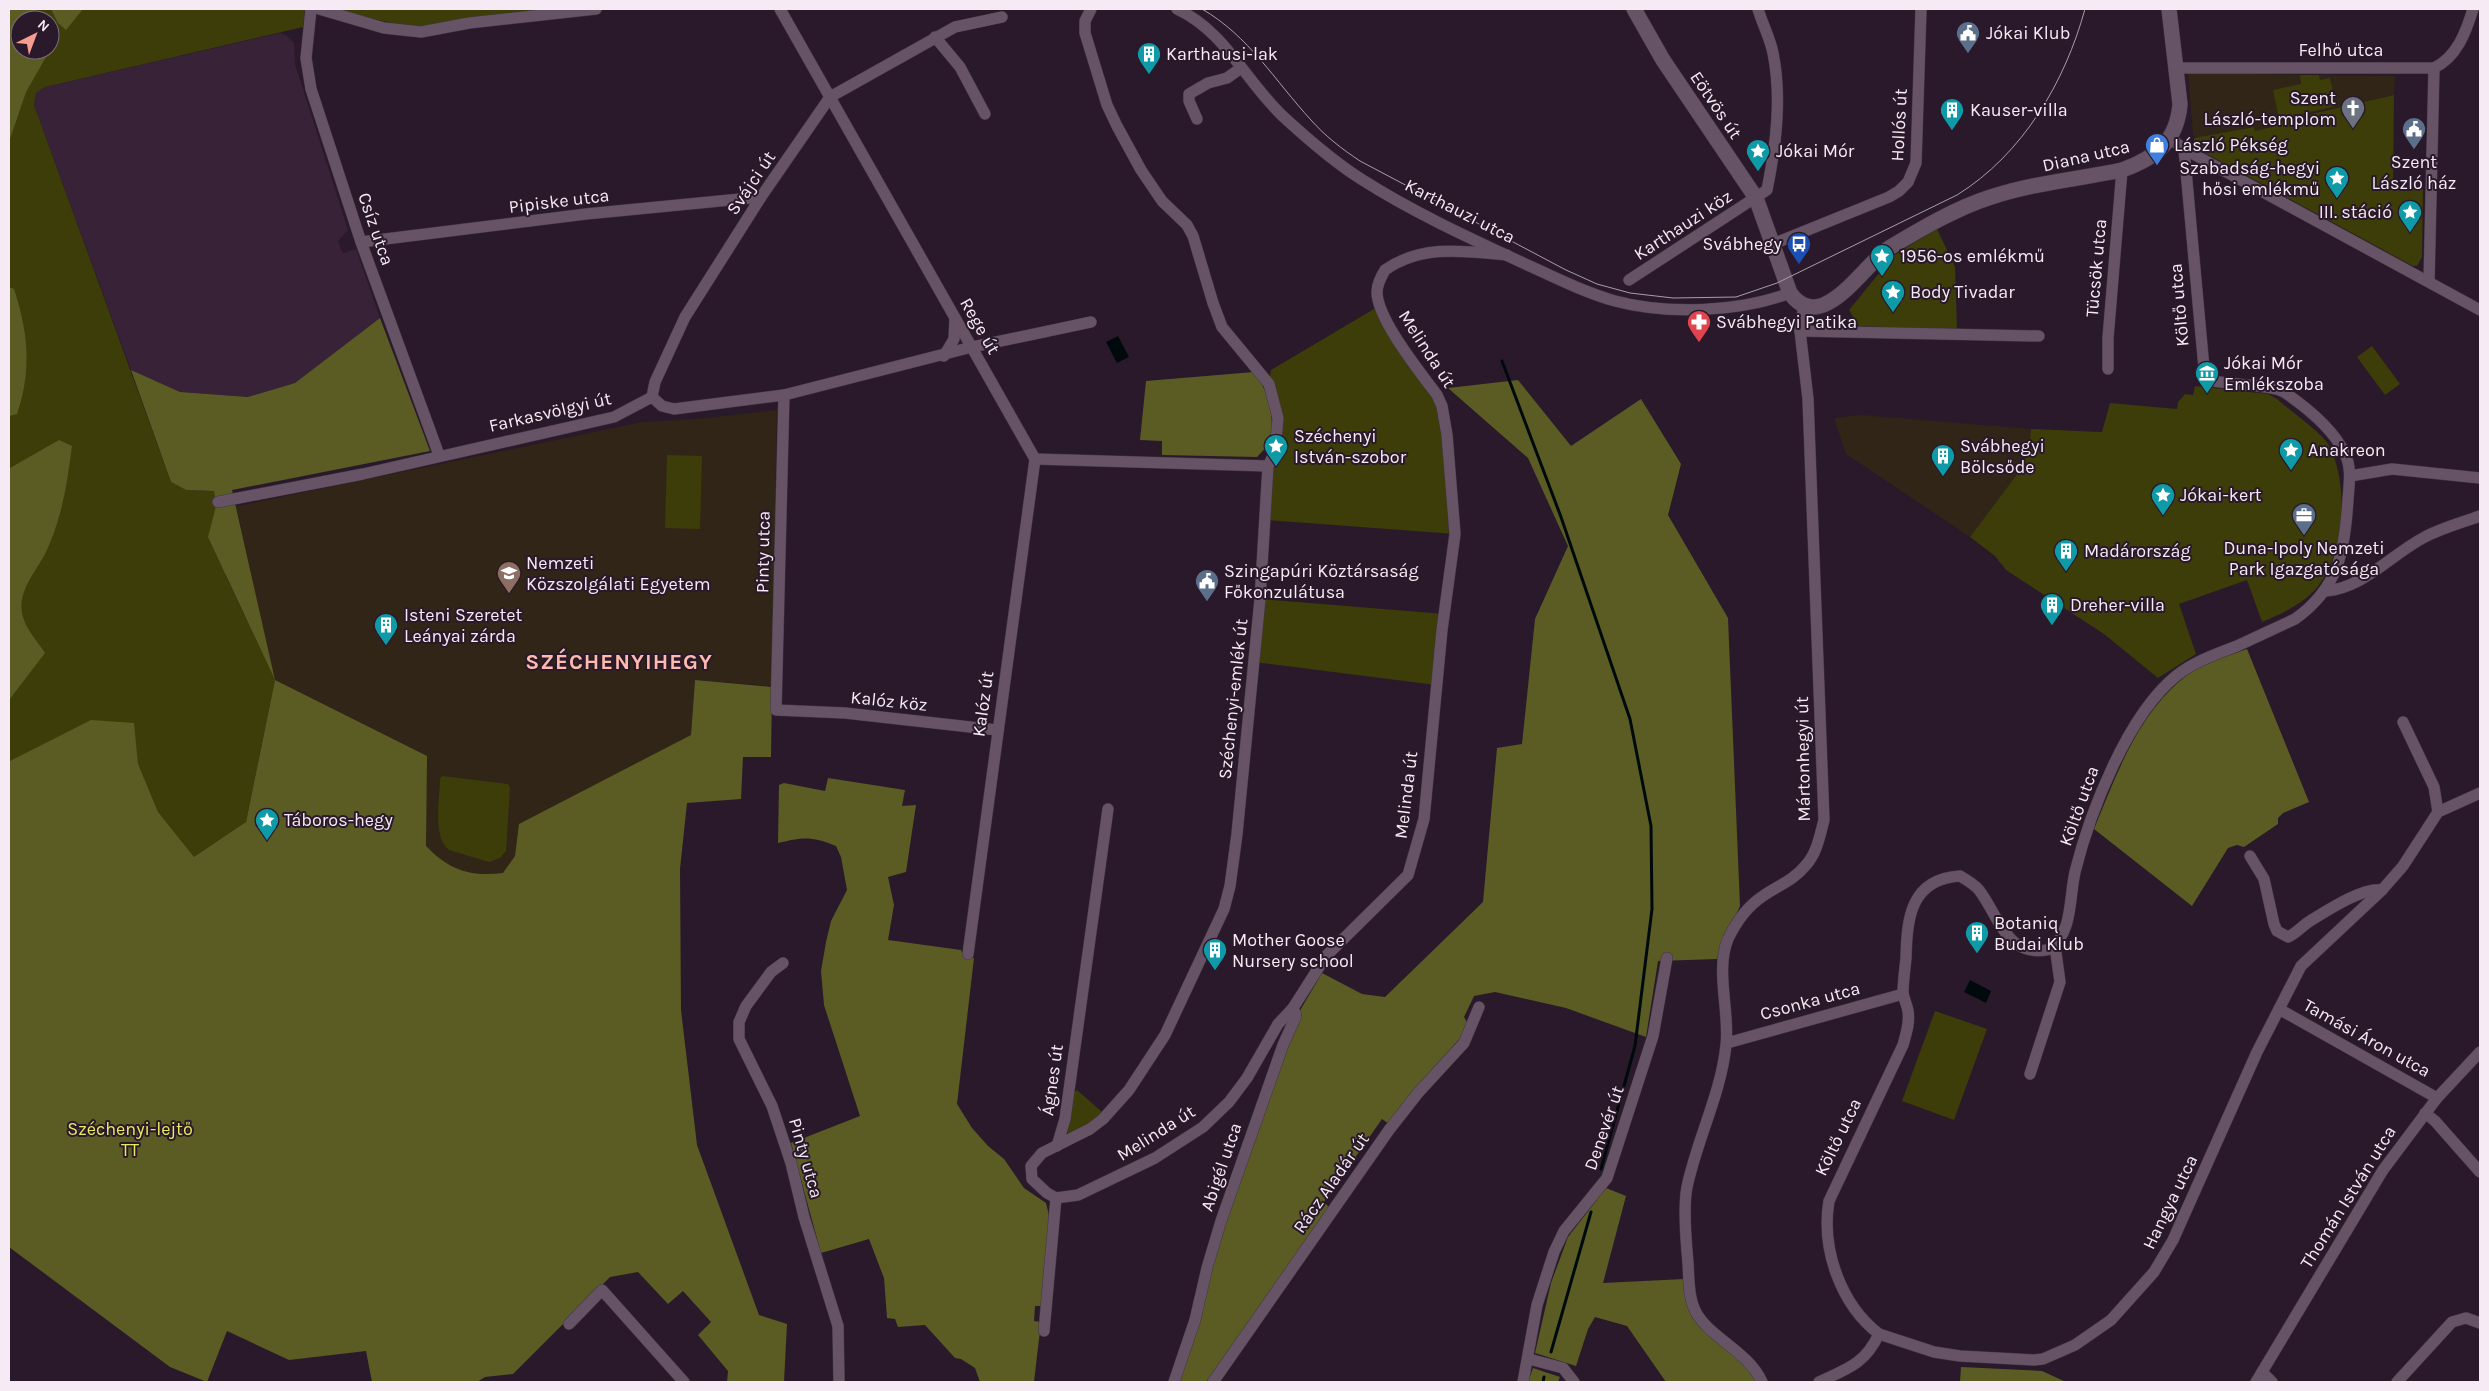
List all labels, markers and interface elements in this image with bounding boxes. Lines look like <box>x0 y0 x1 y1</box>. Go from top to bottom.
north arrow <box>10 10 60 60</box>
text: N <box>34 16 53 35</box>
public building icon: Jókai Klub <box>1955 20 1981 54</box>
place label: Jókai Klub <box>1986 22 2070 44</box>
street label: Felhő utca <box>2298 39 2384 61</box>
building icon: Karthausi-lak <box>1136 41 1162 75</box>
place label: Karthausi-lak <box>1166 43 1278 65</box>
street label: Eötvös út <box>1685 67 1747 143</box>
place label: Szent László-templom <box>2203 87 2336 130</box>
street label: Hollós út <box>1886 88 1912 162</box>
church icon: Szent László-templom <box>2340 95 2366 129</box>
building icon: Kauser-villa <box>1939 97 1965 131</box>
place label: Kauser-villa <box>1970 99 2068 121</box>
public building icon: Szent László ház <box>2401 116 2427 150</box>
shop icon: László Pékség <box>2144 132 2170 166</box>
place label: László Pékség <box>2174 134 2288 156</box>
street label: Diana utca <box>2040 135 2132 177</box>
place icon: Jókai Mór <box>1745 138 1771 172</box>
place label: Jókai Mór <box>1776 140 1855 162</box>
street label: Svájci út <box>722 147 780 219</box>
place label: Szent László ház <box>2372 151 2456 194</box>
place label: Szabadság-hegyi hősi emlékmű <box>2179 157 2320 200</box>
place icon: Szabadság-hegyi hősi emlékmű <box>2324 165 2350 199</box>
street label: Karthauzi utca <box>1401 174 1519 248</box>
street label: Pipiske utca <box>507 184 611 218</box>
street label: Karthauzi köz <box>1630 185 1736 265</box>
street label: Csíz utca <box>353 190 399 268</box>
place icon: III. stáció <box>2397 199 2423 233</box>
place label: III. stáció <box>2319 201 2392 223</box>
street label: Tücsök utca <box>2081 218 2111 318</box>
bus stop icon: Svábhegy <box>1786 231 1812 265</box>
place label: Svábhegy <box>1703 233 1783 255</box>
place icon: 1956-os emlékmű <box>1869 243 1895 277</box>
place label: 1956-os emlékmű <box>1900 245 2045 267</box>
street label: Költő utca <box>2164 262 2194 348</box>
place icon: Body Tivadar <box>1880 279 1906 313</box>
place label: Body Tivadar <box>1910 281 2015 303</box>
street label: Rege út <box>955 294 1005 358</box>
street label: Melinda út <box>1394 306 1460 392</box>
pharmacy icon: Svábhegyi Patika <box>1686 309 1712 343</box>
place label: Svábhegyi Patika <box>1716 311 1857 333</box>
place label: Jókai Mór Emlékszoba <box>2224 352 2324 395</box>
museum icon: Jókai Mór Emlékszoba <box>2194 360 2220 394</box>
street label: Farkasvölgyi út <box>487 387 614 437</box>
place label: Széchenyi István-szobor <box>1294 425 1407 468</box>
place icon: Széchenyi István-szobor <box>1263 433 1289 467</box>
place label: Svábhegyi Bölcsőde <box>1960 435 2045 478</box>
place icon: Anakreon <box>2278 437 2304 471</box>
place label: Anakreon <box>2308 439 2386 461</box>
building icon: Svábhegyi Bölcsőde <box>1930 443 1956 477</box>
place icon: Jókai-kert <box>2150 482 2176 516</box>
place label: Jókai-kert <box>2180 484 2262 506</box>
office icon: Duna-Ipoly Nemzeti Park Igazgatósága <box>2291 502 2317 536</box>
street label: Pinty utca <box>751 511 775 593</box>
place label: Duna-Ipoly Nemzeti Park Igazgatósága <box>2223 537 2385 580</box>
building icon: Madárország <box>2053 538 2079 572</box>
place label: Madárország <box>2084 540 2191 562</box>
place label: Nemzeti Közszolgálati Egyetem <box>526 552 711 595</box>
school or university icon: Nemzeti Közszolgálati Egyetem <box>496 560 522 594</box>
place label: Szingapúri Köztársaság Főkonzulátusa <box>1224 560 1419 603</box>
public building icon: Szingapúri Köztársaság Főkonzulátusa <box>1194 568 1220 602</box>
building icon: Dreher-villa <box>2039 592 2065 626</box>
place label: Dreher-villa <box>2070 594 2165 616</box>
place label: Isteni Szeretet Leányai zárda <box>404 604 522 647</box>
building icon: Isteni Szeretet Leányai zárda <box>373 612 399 646</box>
street label: Széchenyi-emlék út <box>1214 617 1252 780</box>
district label: SZÉCHENYIHEGY <box>525 648 713 675</box>
street label: Kalóz út <box>967 669 999 738</box>
street label: Kalóz köz <box>850 686 928 716</box>
street label: Mártonhegyi út <box>1791 696 1815 822</box>
street label: Melinda út <box>1390 750 1422 840</box>
street label: Költő utca <box>2054 763 2104 849</box>
place icon: Táboros-hegy <box>254 807 280 841</box>
place label: Táboros-hegy <box>284 809 393 831</box>
place label: Botaniq Budai Klub <box>1994 912 2084 955</box>
building icon: Botaniq Budai Klub <box>1964 920 1990 954</box>
place label: Mother Goose Nursery school <box>1232 929 1354 972</box>
building icon: Mother Goose Nursery school <box>1202 937 1228 971</box>
street label: Csonka utca <box>1758 977 1862 1025</box>
street label: Tamási Áron utca <box>2300 993 2435 1082</box>
street label: Ágnes út <box>1035 1042 1068 1117</box>
street label: Denevér út <box>1579 1083 1629 1173</box>
street label: Költő utca <box>1810 1095 1866 1179</box>
street label: Melinda út <box>1113 1100 1199 1166</box>
street label: Pinty utca <box>784 1115 828 1201</box>
park label: Széchenyi-lejtő TT <box>67 1118 193 1161</box>
street label: Abigél utca <box>1196 1120 1246 1214</box>
street label: Thomán István utca <box>2295 1122 2401 1272</box>
street label: Rácz Aladár út <box>1288 1128 1374 1237</box>
street label: Hangya utca <box>2138 1151 2202 1253</box>

